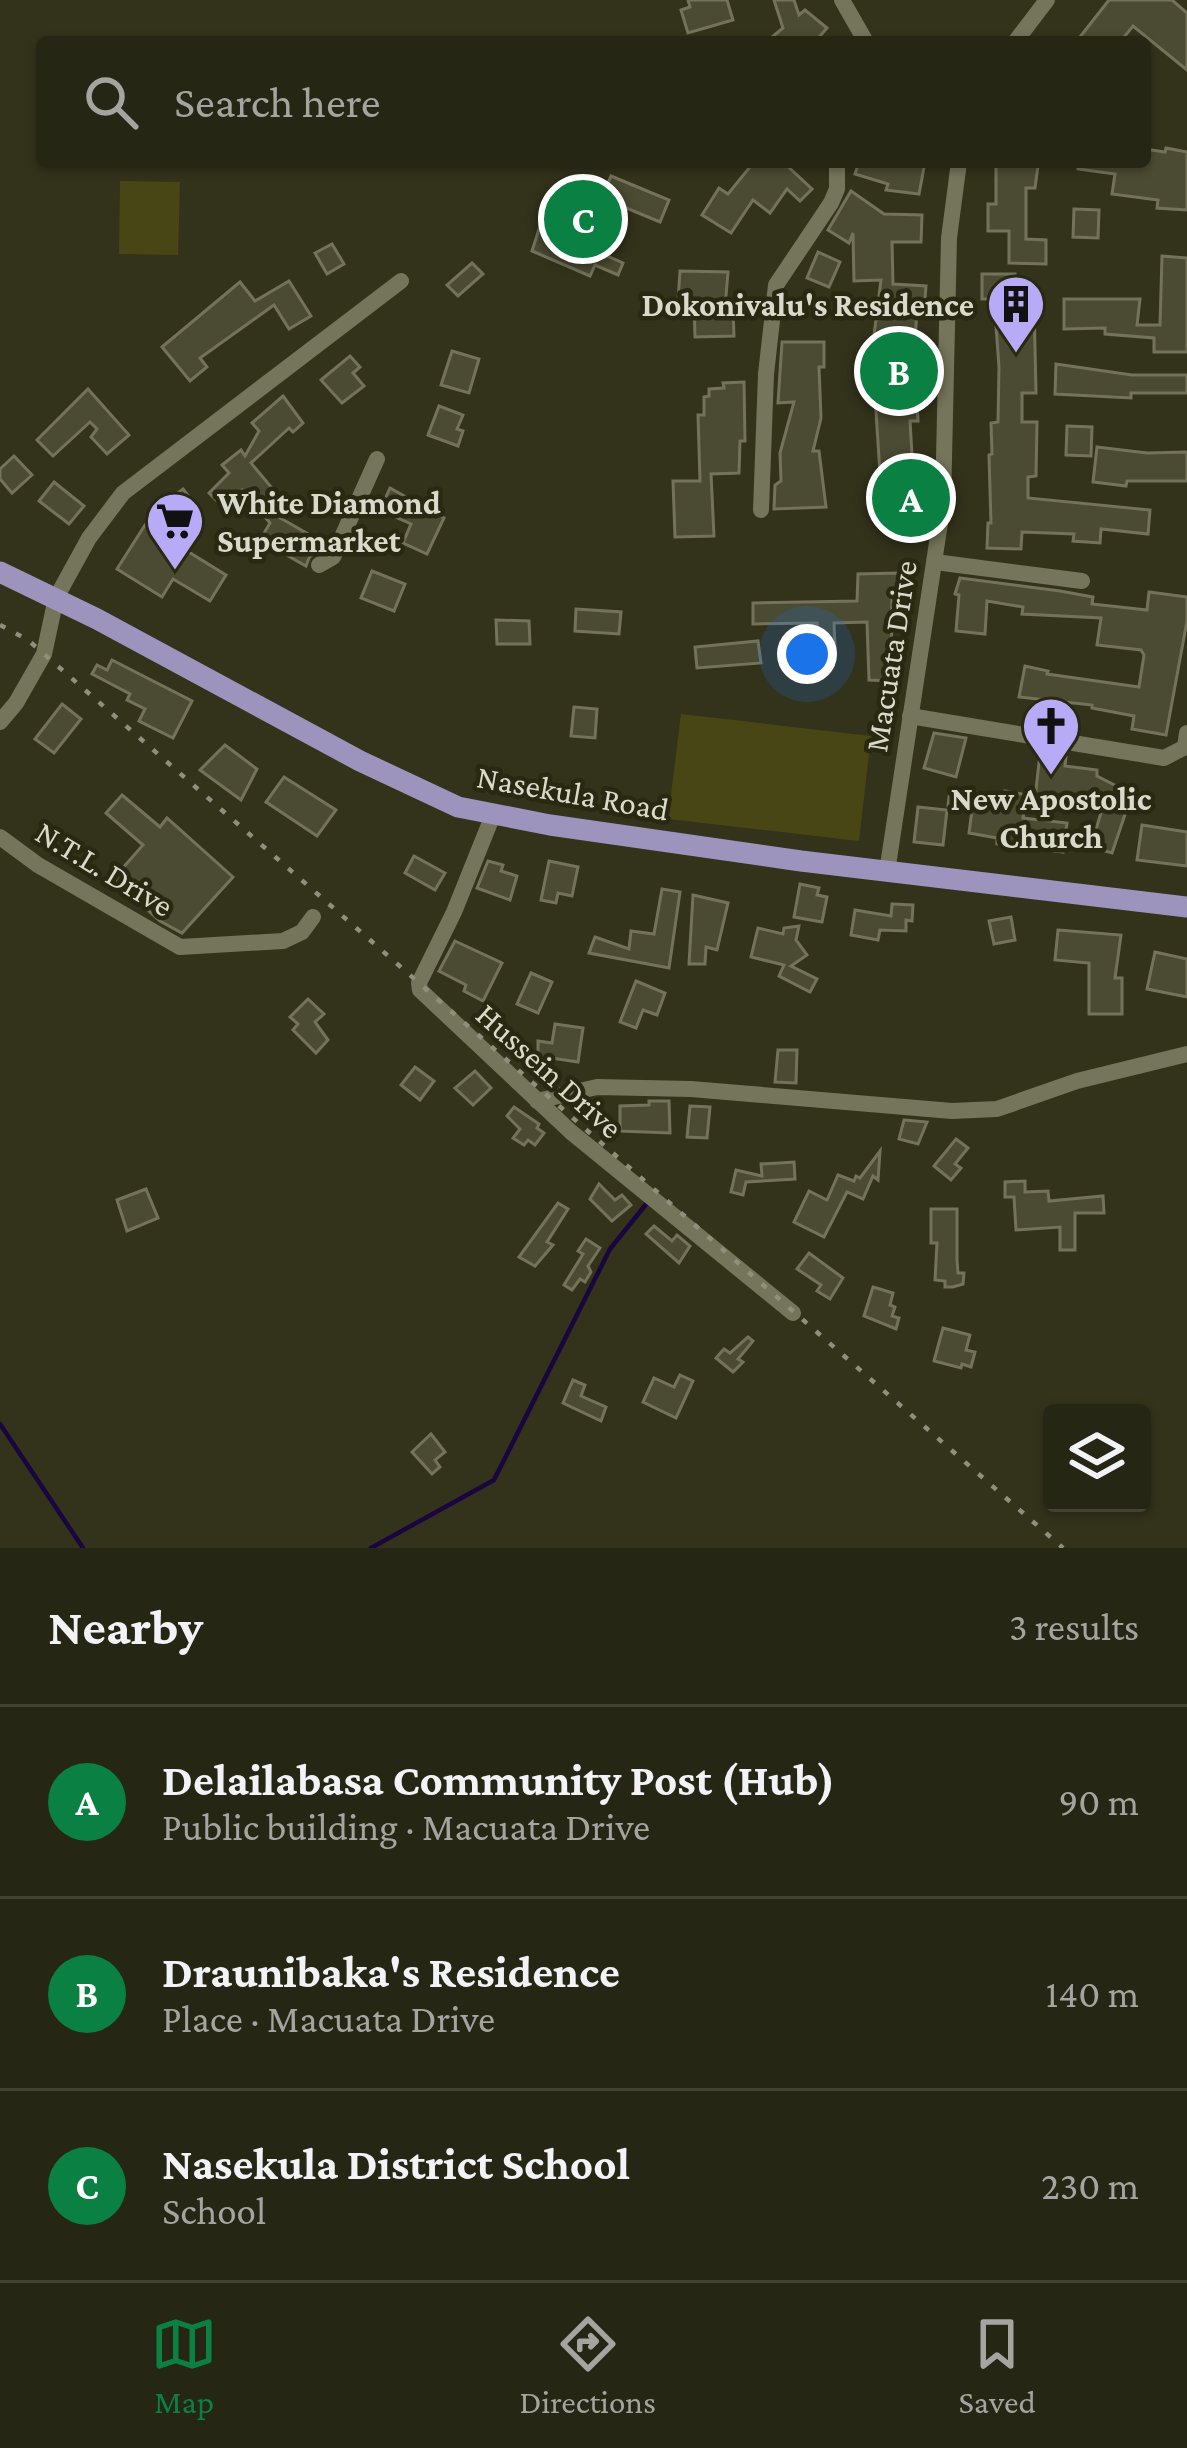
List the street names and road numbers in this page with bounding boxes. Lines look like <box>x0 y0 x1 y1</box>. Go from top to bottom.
street label: Macuata Drive <box>857 558 924 754</box>
street label: Nasekula Road <box>474 757 672 828</box>
street label: N.T.L. Drive <box>29 813 180 924</box>
street label: Hussein Drive <box>469 995 630 1146</box>

